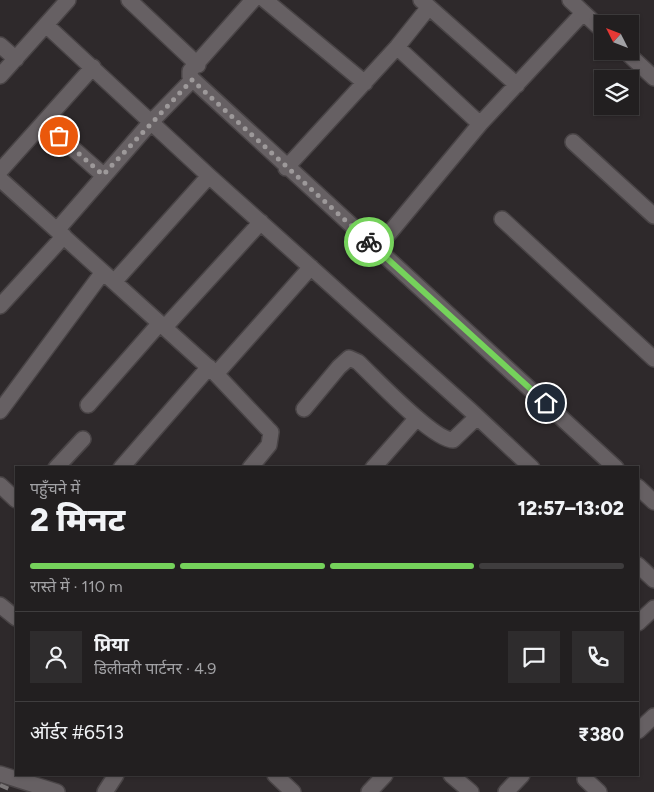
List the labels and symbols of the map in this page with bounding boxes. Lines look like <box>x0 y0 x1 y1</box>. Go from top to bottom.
north arrow <box>594 15 639 60</box>
pin <box>38 115 80 157</box>
courier <box>344 217 394 267</box>
pin <box>525 382 567 424</box>

